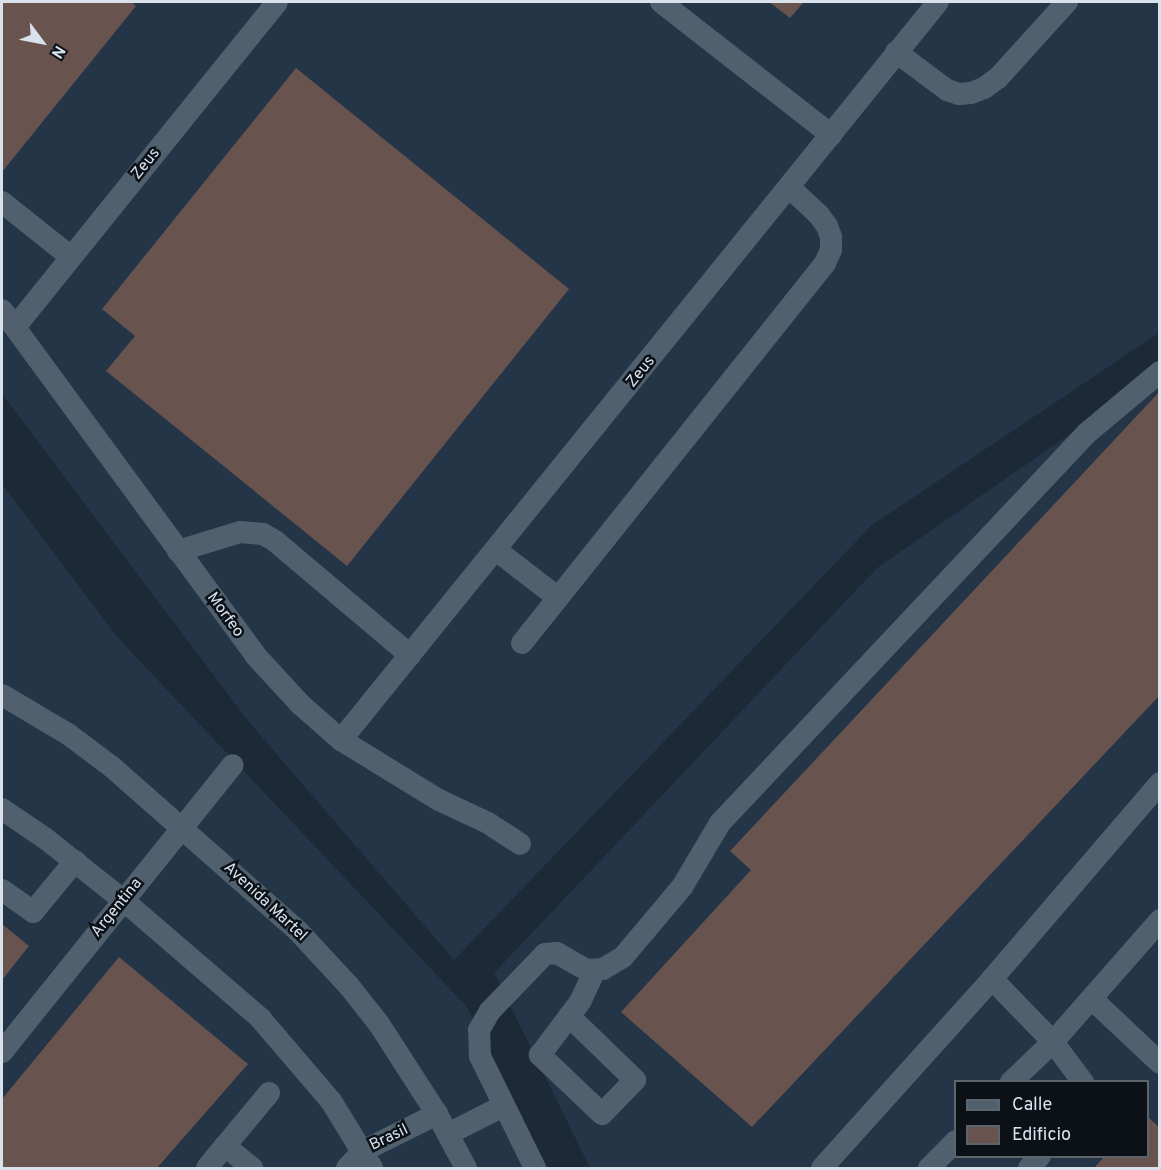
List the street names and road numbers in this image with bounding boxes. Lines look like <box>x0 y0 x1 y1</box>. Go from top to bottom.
street label: Zeus <box>127 144 165 184</box>
street label: Zeus <box>622 352 660 392</box>
street label: Morfeo <box>202 589 248 641</box>
street label: Avenida Martel <box>219 858 311 946</box>
street label: Argentina <box>87 875 147 941</box>
street label: Brasil <box>367 1120 411 1156</box>

